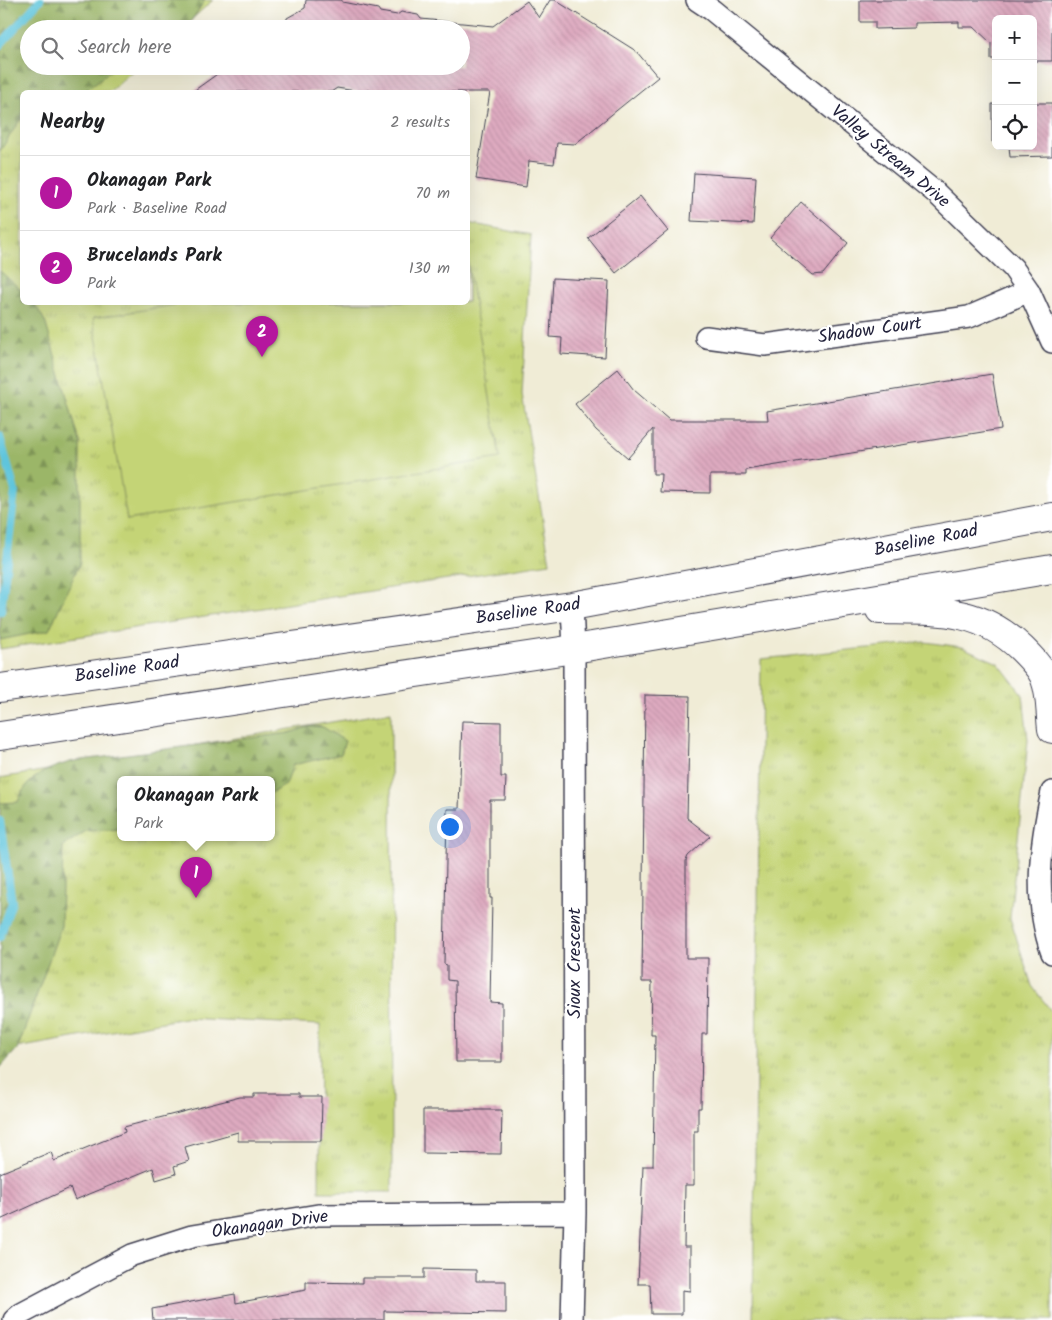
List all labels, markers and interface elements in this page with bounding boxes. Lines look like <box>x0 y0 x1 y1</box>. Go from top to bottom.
map controls <box>992 15 1037 150</box>
button: + <box>992 15 1037 60</box>
search box <box>20 20 470 75</box>
text: Search here <box>78 33 172 63</box>
icon: search <box>38 34 66 62</box>
button: − <box>992 60 1037 105</box>
street label: Valley Stream Drive <box>824 98 956 216</box>
button: locate <box>992 105 1037 150</box>
text: Nearby <box>40 106 105 139</box>
text: 2 results <box>390 110 450 135</box>
text: Okanagan Park <box>87 166 211 196</box>
text: 1 <box>54 181 58 206</box>
text: 70 m <box>415 181 450 206</box>
text: Park · Baseline Road <box>87 196 226 221</box>
text: Brucelands Park <box>87 241 222 271</box>
text: 2 <box>51 256 61 281</box>
text: 130 m <box>409 256 450 281</box>
text: Park <box>87 271 116 296</box>
street label: Shadow Court <box>816 309 925 353</box>
pin: 2 <box>246 316 278 357</box>
street label: Baseline Road <box>872 517 981 565</box>
street label: Baseline Road <box>474 590 583 634</box>
street label: Baseline Road <box>73 648 182 692</box>
popup <box>117 776 275 841</box>
text: Okanagan Park <box>134 781 258 811</box>
text: Park <box>134 811 163 836</box>
your location <box>437 814 463 840</box>
pin: 1 <box>180 857 212 898</box>
street label: Sioux Crescent <box>561 907 590 1018</box>
street label: Okanagan Drive <box>210 1202 330 1248</box>

